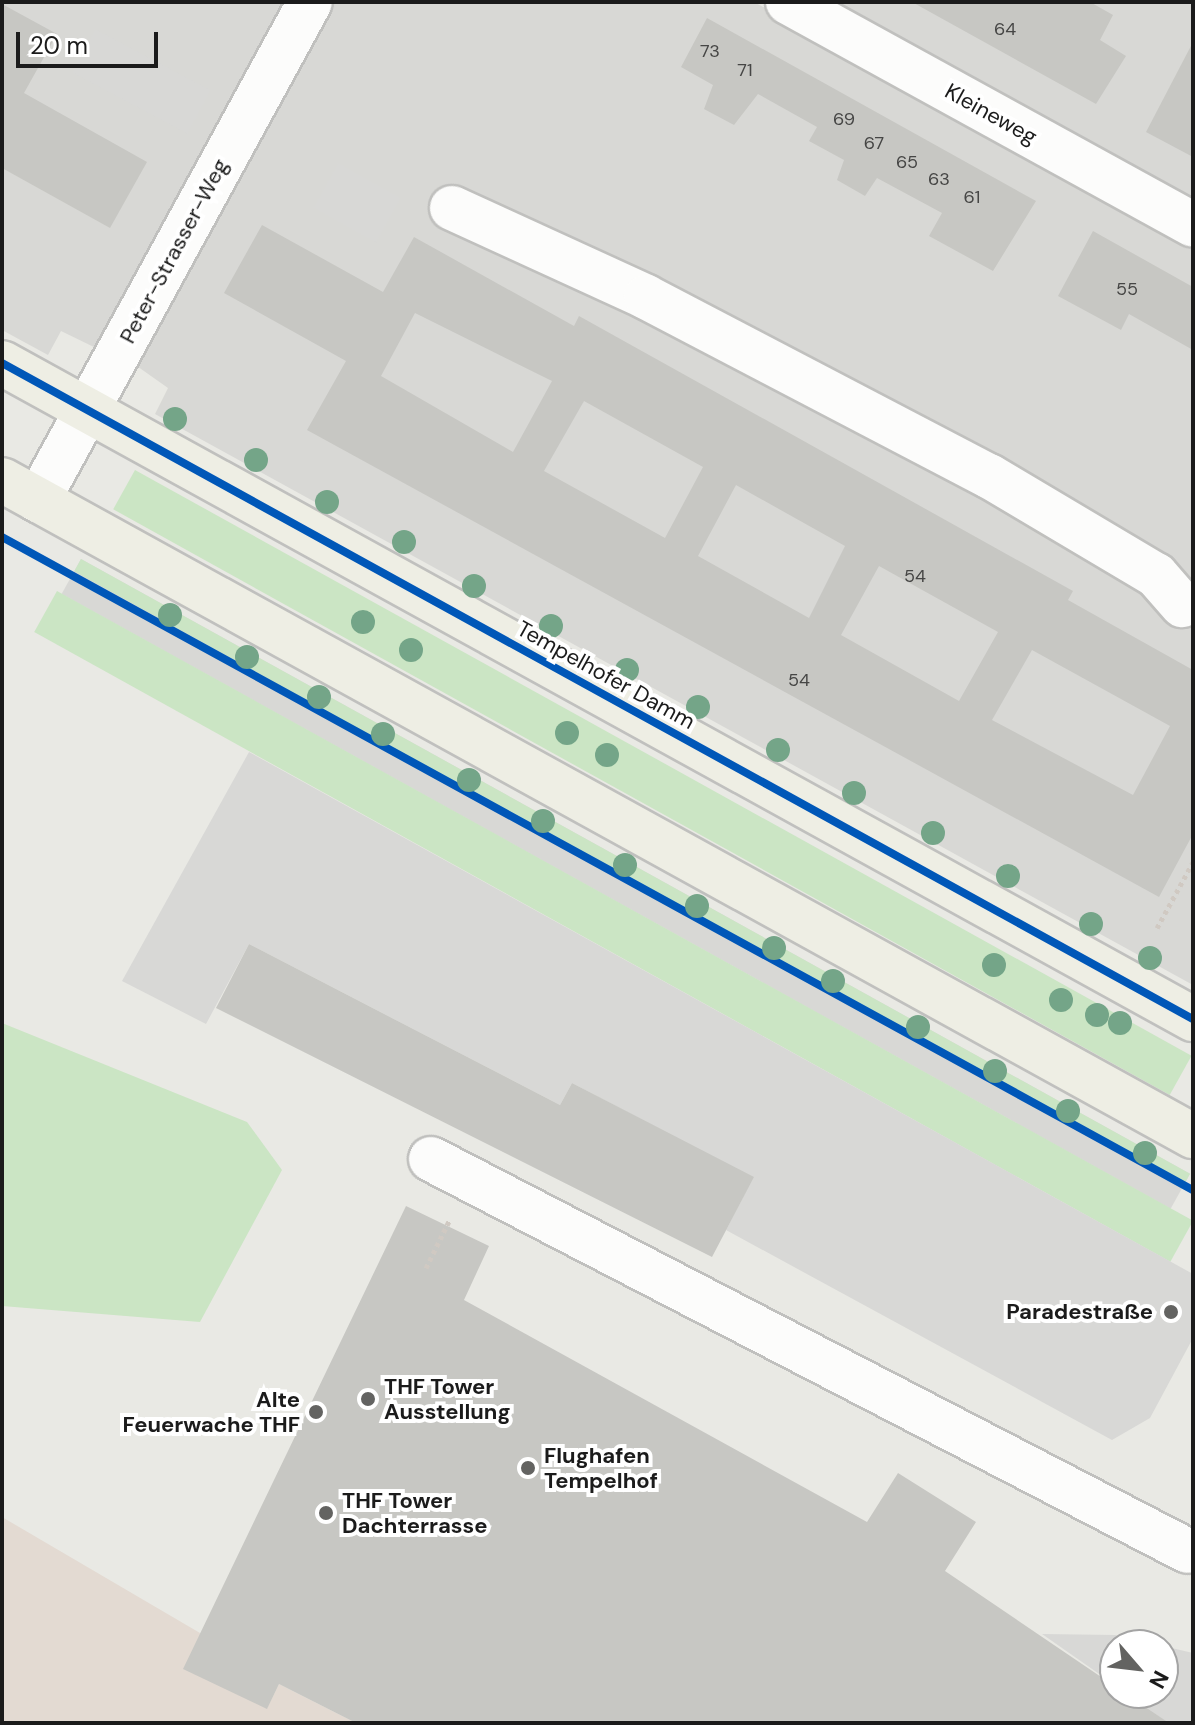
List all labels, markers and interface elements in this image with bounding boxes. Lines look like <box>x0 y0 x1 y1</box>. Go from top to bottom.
scale bar <box>20 16 162 66</box>
house number: 64 <box>994 18 1016 40</box>
text: 20 m <box>30 30 88 61</box>
house number: 73 <box>700 40 720 62</box>
house number: 71 <box>737 59 753 81</box>
street label: Kleineweg <box>940 78 1042 150</box>
house number: 69 <box>833 108 855 130</box>
house number: 67 <box>864 132 884 154</box>
house number: 65 <box>896 151 918 173</box>
street label: Peter-Strasser-Weg <box>114 154 234 348</box>
house number: 63 <box>928 168 950 190</box>
house number: 61 <box>964 186 980 208</box>
house number: 55 <box>1116 278 1138 300</box>
house number: 54 <box>904 565 926 587</box>
street label: Tempelhofer Damm <box>513 615 699 735</box>
house number: 54 <box>788 669 810 691</box>
place label: Paradestraße <box>1006 1299 1153 1325</box>
marker: Paradestraße <box>1160 1301 1182 1323</box>
place label: THF Tower Ausstellung <box>384 1373 510 1424</box>
place label: Alte Feuerwache THF <box>123 1386 300 1438</box>
marker: THF Tower Ausstellung <box>359 1390 377 1408</box>
marker: Alte Feuerwache THF <box>307 1403 325 1421</box>
place label: Flughafen Tempelhof <box>544 1442 658 1494</box>
marker: Flughafen Tempelhof <box>519 1459 537 1477</box>
place label: THF Tower Dachterrasse <box>342 1487 487 1538</box>
marker: THF Tower Dachterrasse <box>317 1504 335 1522</box>
north arrow <box>1099 1629 1179 1709</box>
text: N <box>1142 1666 1175 1693</box>

